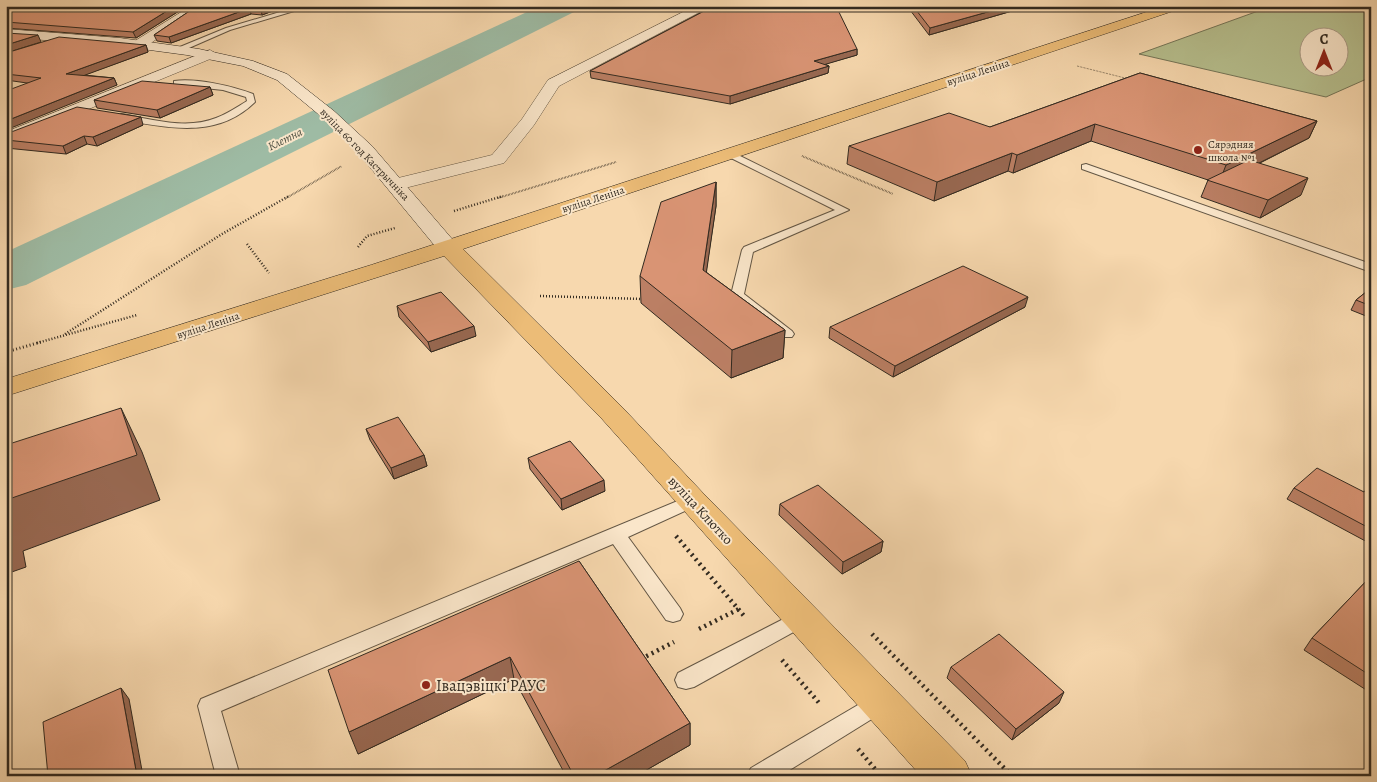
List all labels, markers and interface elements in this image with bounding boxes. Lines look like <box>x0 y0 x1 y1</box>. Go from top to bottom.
north arrow <box>1300 28 1350 78</box>
text: С <box>1320 30 1329 49</box>
street label: вуліца Леніна <box>945 55 1012 90</box>
street label: вуліца 60 год Кастрычніка <box>316 105 413 204</box>
water label: Клетна <box>265 124 305 154</box>
place label: Сярэдняя школа №1 <box>1208 137 1255 165</box>
marker: Сярэдняя школа №1 <box>1192 144 1204 156</box>
street label: вуліца Леніна <box>560 182 627 217</box>
street label: вуліца Леніна <box>175 308 242 343</box>
street label: вуліца Клютко <box>664 472 737 549</box>
place label: Івацэвіцкі РАУС <box>436 675 546 697</box>
marker: Івацэвіцкі РАУС <box>420 679 432 691</box>

